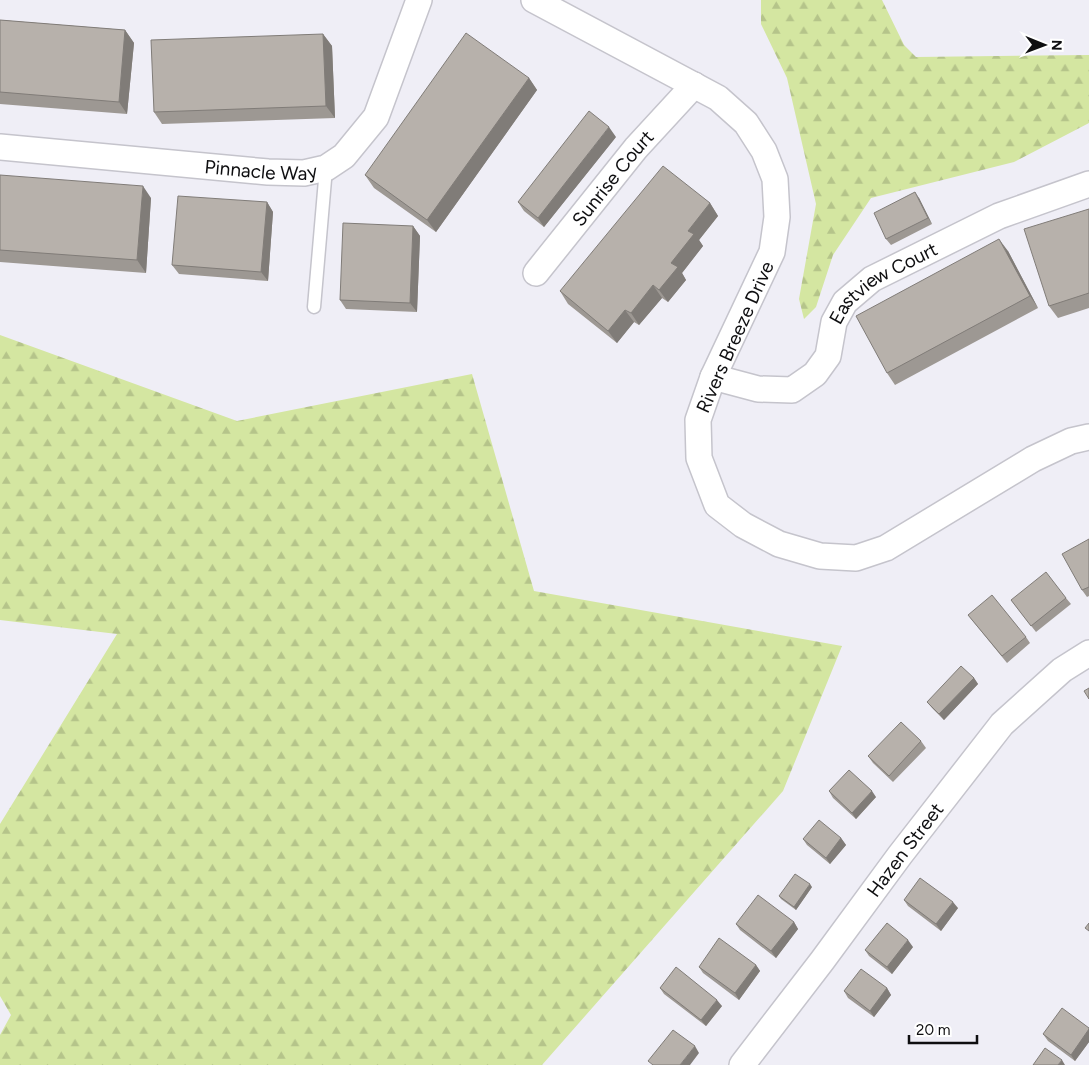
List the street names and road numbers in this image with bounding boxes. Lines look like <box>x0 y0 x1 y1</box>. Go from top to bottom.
street label: Sunrise Court <box>567 125 658 230</box>
street label: Pinnacle Way <box>204 155 320 185</box>
street label: Eastview Court <box>824 237 941 328</box>
street label: Rivers Breeze Drive <box>691 258 779 416</box>
street label: Hazen Street <box>862 798 948 901</box>

